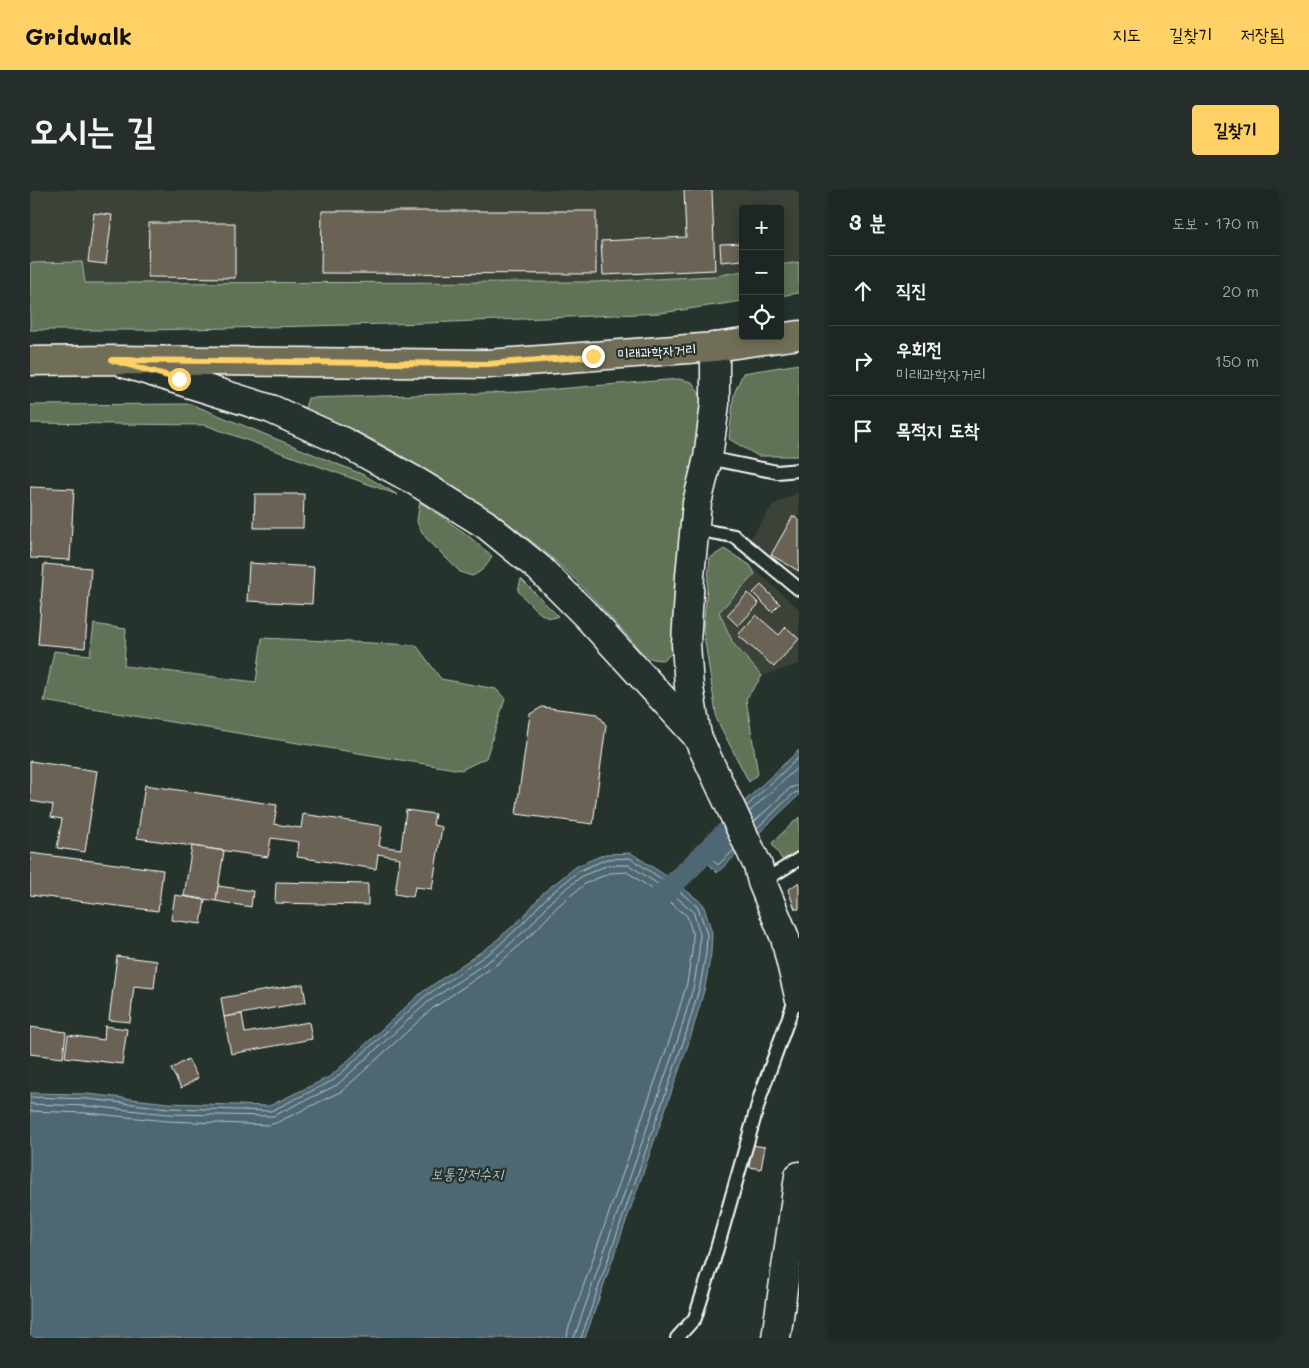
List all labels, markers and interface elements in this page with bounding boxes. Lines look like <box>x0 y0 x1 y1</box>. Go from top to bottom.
text: Gridwalk <box>25 20 132 51</box>
text: 지도 <box>1112 22 1141 46</box>
text: 길찾기 <box>1169 22 1213 46</box>
text: 저장됨 <box>1241 22 1284 46</box>
button: 길찾기 <box>1192 105 1279 155</box>
text: 오시는 길 <box>30 106 155 152</box>
map controls <box>739 205 784 340</box>
button: + <box>739 205 784 250</box>
text: 3 분 <box>849 208 886 235</box>
text: 도보 · 170 m <box>1172 212 1259 233</box>
button: − <box>739 250 784 295</box>
icon: ahead <box>849 277 877 305</box>
text: 직진 <box>896 277 927 302</box>
text: 20 m <box>1222 280 1259 301</box>
button: locate <box>739 295 784 340</box>
text: 우회전 <box>896 336 942 361</box>
street label: 미래과학자거리 <box>617 339 697 363</box>
route end <box>582 345 605 368</box>
icon: right <box>849 347 877 375</box>
text: 150 m <box>1215 350 1259 371</box>
text: 미래과학자거리 <box>896 363 986 384</box>
route start <box>168 368 191 391</box>
icon: arrive <box>849 417 877 445</box>
text: 목적지 도착 <box>896 417 979 442</box>
water label: 보통강저수지 <box>431 1163 505 1183</box>

